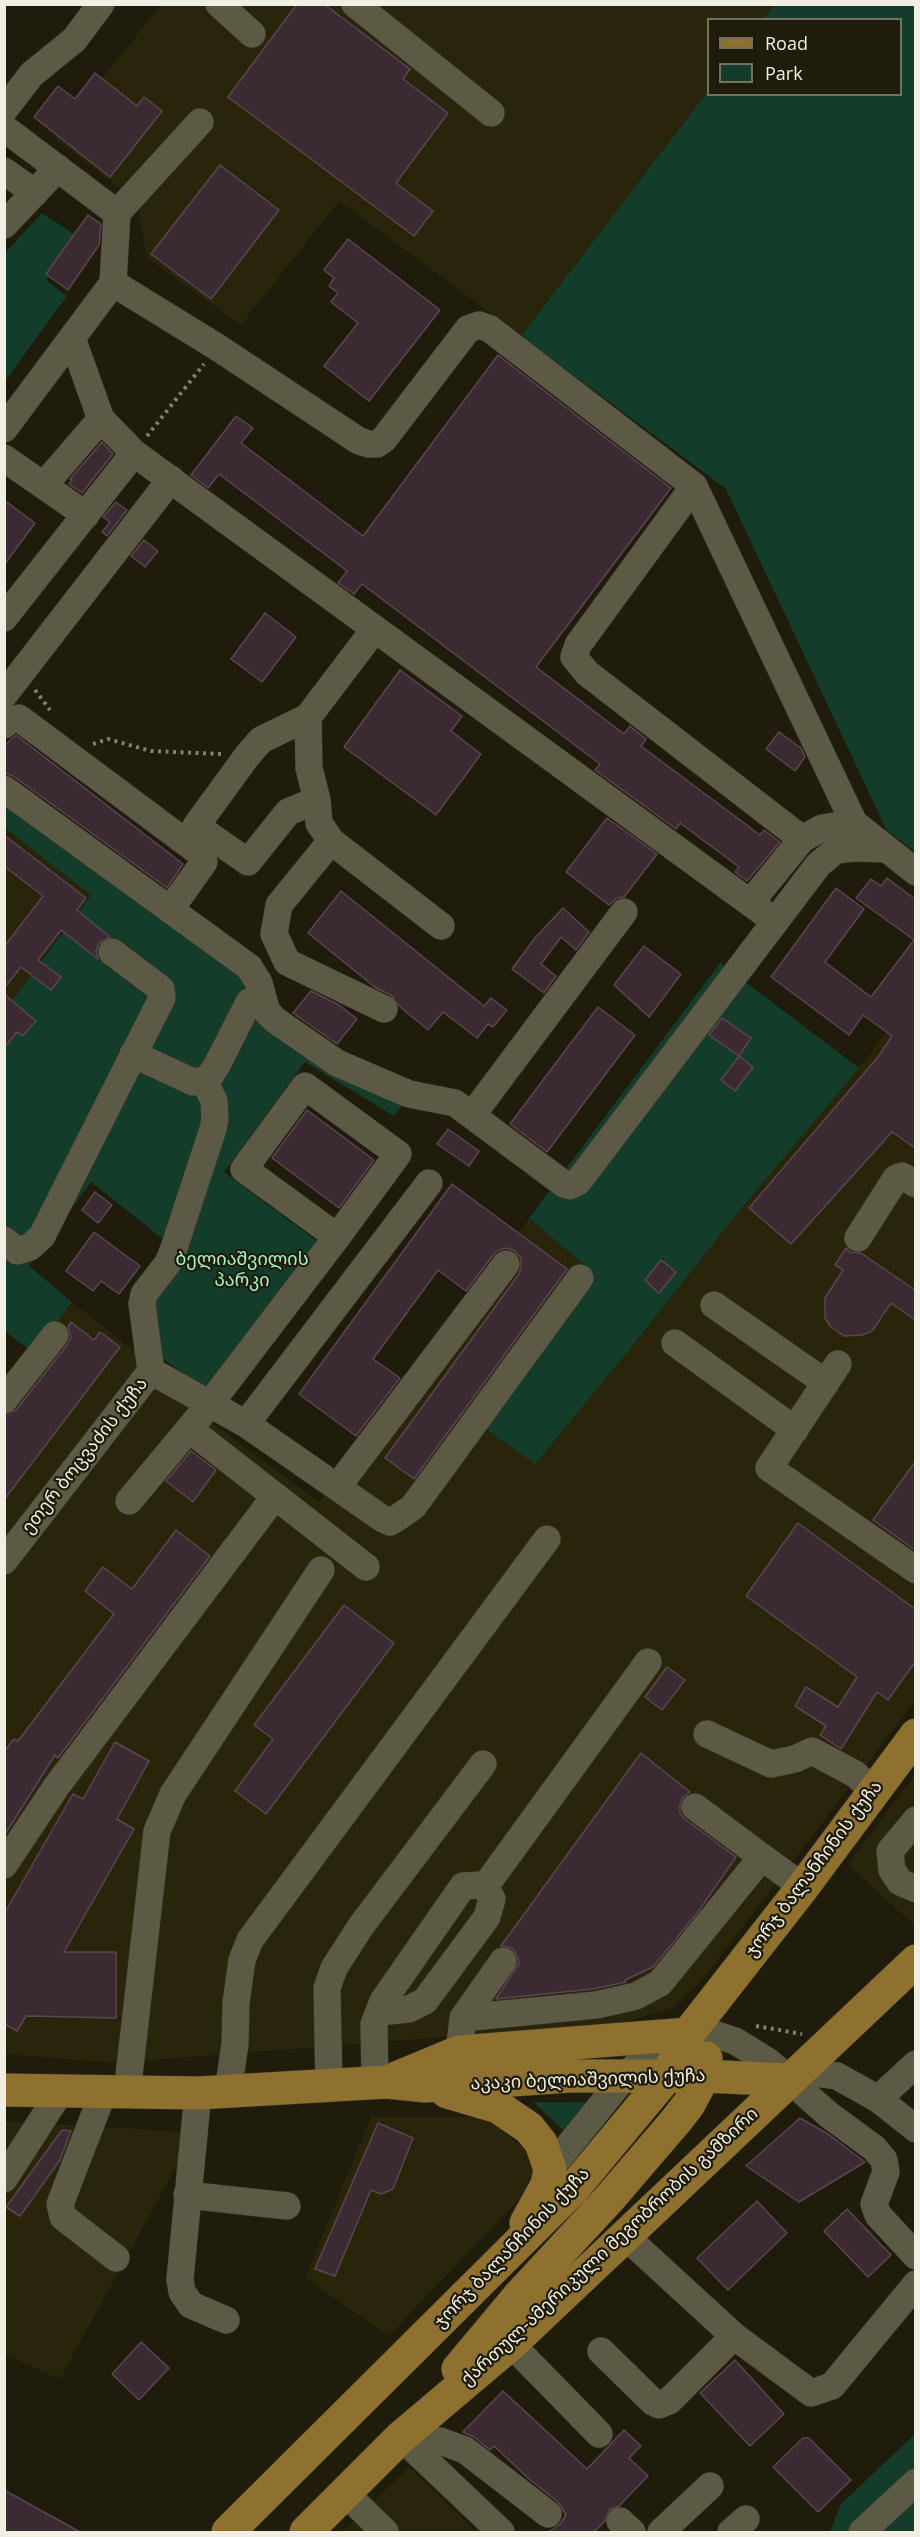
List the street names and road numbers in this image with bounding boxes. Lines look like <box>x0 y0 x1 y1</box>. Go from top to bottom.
street label: ეთერ ბოცვაძის ქუჩა <box>17 1374 153 1538</box>
street label: ჯორჯ ბალანჩინის ქუჩა <box>741 1777 887 1961</box>
street label: აკაკი ბელიაშვილის ქუჩა <box>470 2065 706 2095</box>
street label: ქართულ-ამერიკული მეგობრობის გამზირი <box>457 2103 763 2391</box>
street label: ჯორჯ ბალანჩინის ქუჩა <box>430 2163 594 2333</box>

